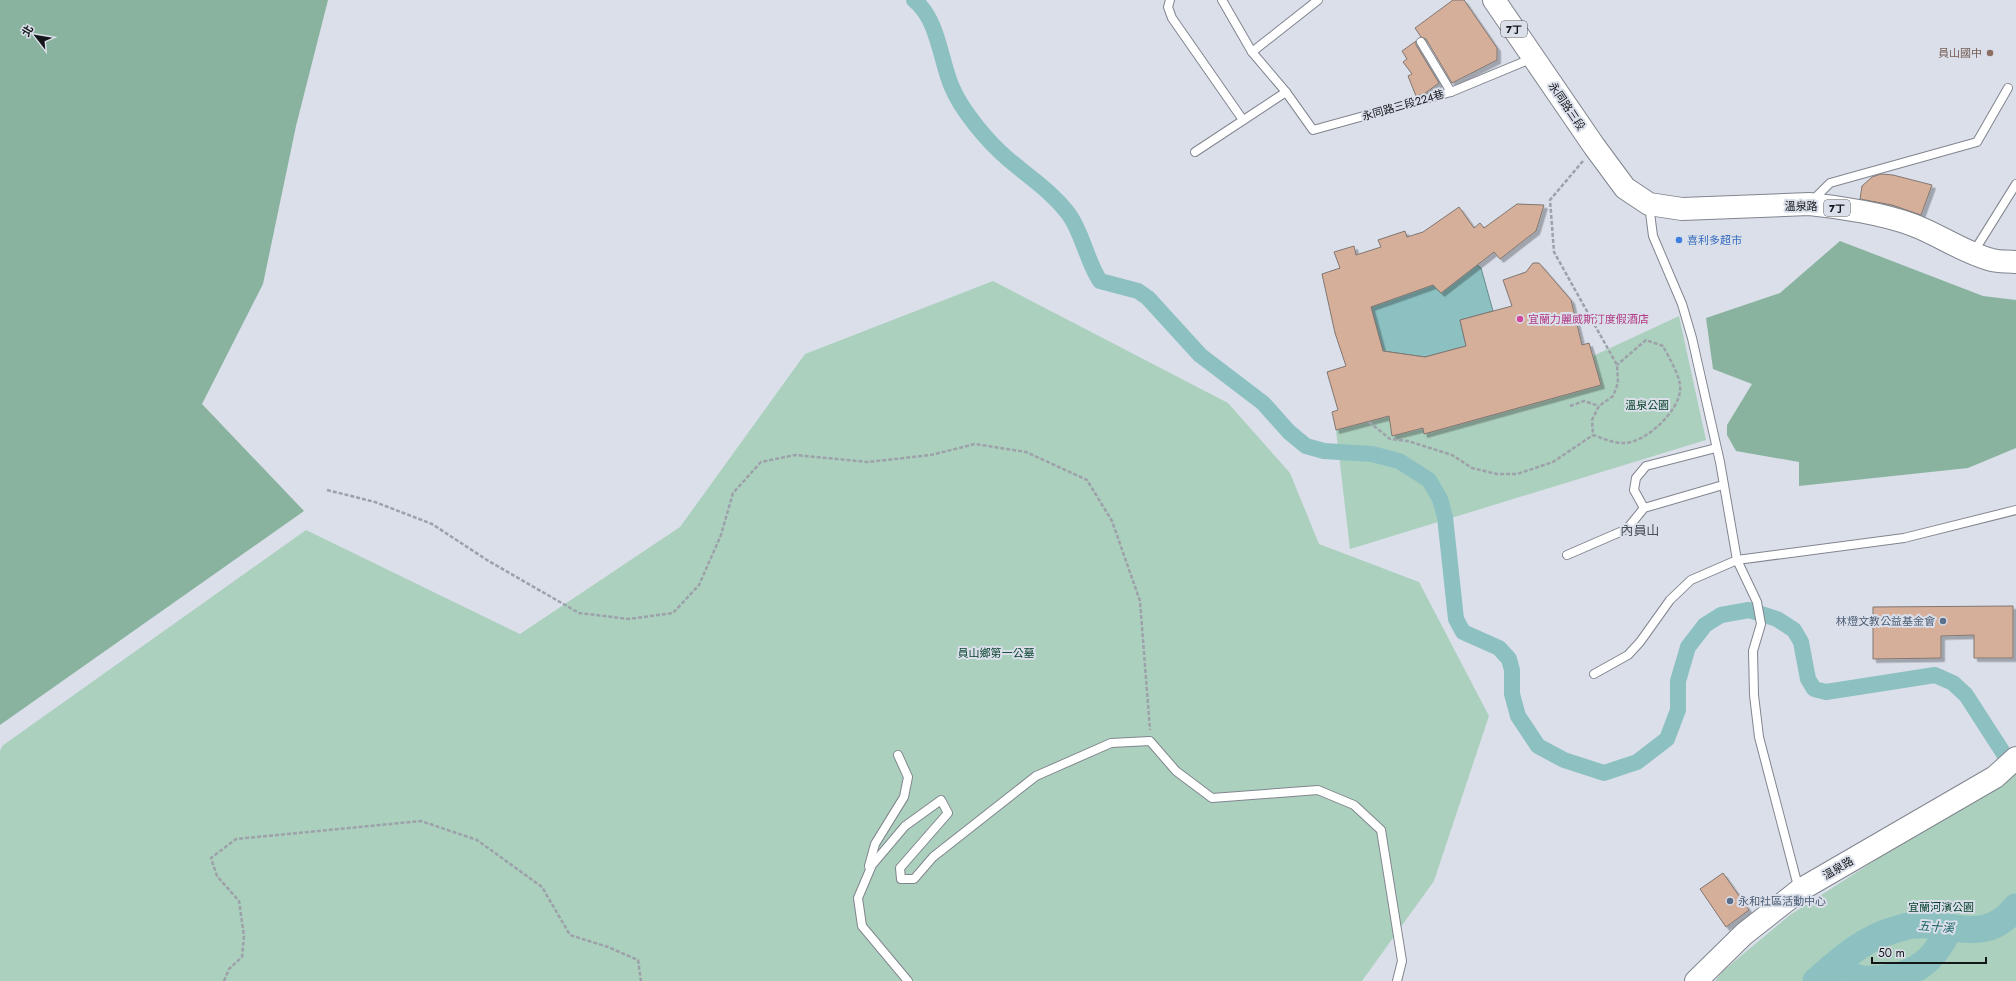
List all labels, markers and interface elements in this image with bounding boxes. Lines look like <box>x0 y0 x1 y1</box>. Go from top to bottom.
north arrow <box>16 16 56 56</box>
road number: 7丁 <box>1501 21 1527 37</box>
text: 北 <box>18 22 37 40</box>
place label: 員山國中 <box>1938 45 1982 61</box>
marker: 員山國中 <box>1985 48 1995 58</box>
street label: 永同路三段 <box>1545 79 1589 133</box>
street label: 永同路三段224巷 <box>1360 86 1446 124</box>
street label: 溫泉路 <box>1785 198 1818 214</box>
road number: 7丁 <box>1824 200 1850 216</box>
place label: 喜利多超市 <box>1687 232 1742 248</box>
marker: 喜利多超市 <box>1674 235 1684 245</box>
place label: 宜蘭力麗威斯汀度假酒店 <box>1528 311 1649 327</box>
marker: 宜蘭力麗威斯汀度假酒店 <box>1515 314 1525 324</box>
park label: 溫泉公園 <box>1625 397 1669 413</box>
district label: 內員山 <box>1620 521 1660 540</box>
place label: 林燈文教公益基金會 <box>1836 613 1935 629</box>
marker: 林燈文教公益基金會 <box>1938 616 1948 626</box>
park label: 員山鄉第一公墓 <box>958 645 1035 661</box>
street label: 溫泉路 <box>1820 853 1856 883</box>
place label: 永和社區活動中心 <box>1738 893 1826 909</box>
marker: 永和社區活動中心 <box>1725 896 1735 906</box>
park label: 宜蘭河濱公園 <box>1908 899 1974 915</box>
water label: 五十溪 <box>1917 917 1957 937</box>
scale bar <box>1872 939 1986 965</box>
text: 50 m <box>1878 944 1905 962</box>

